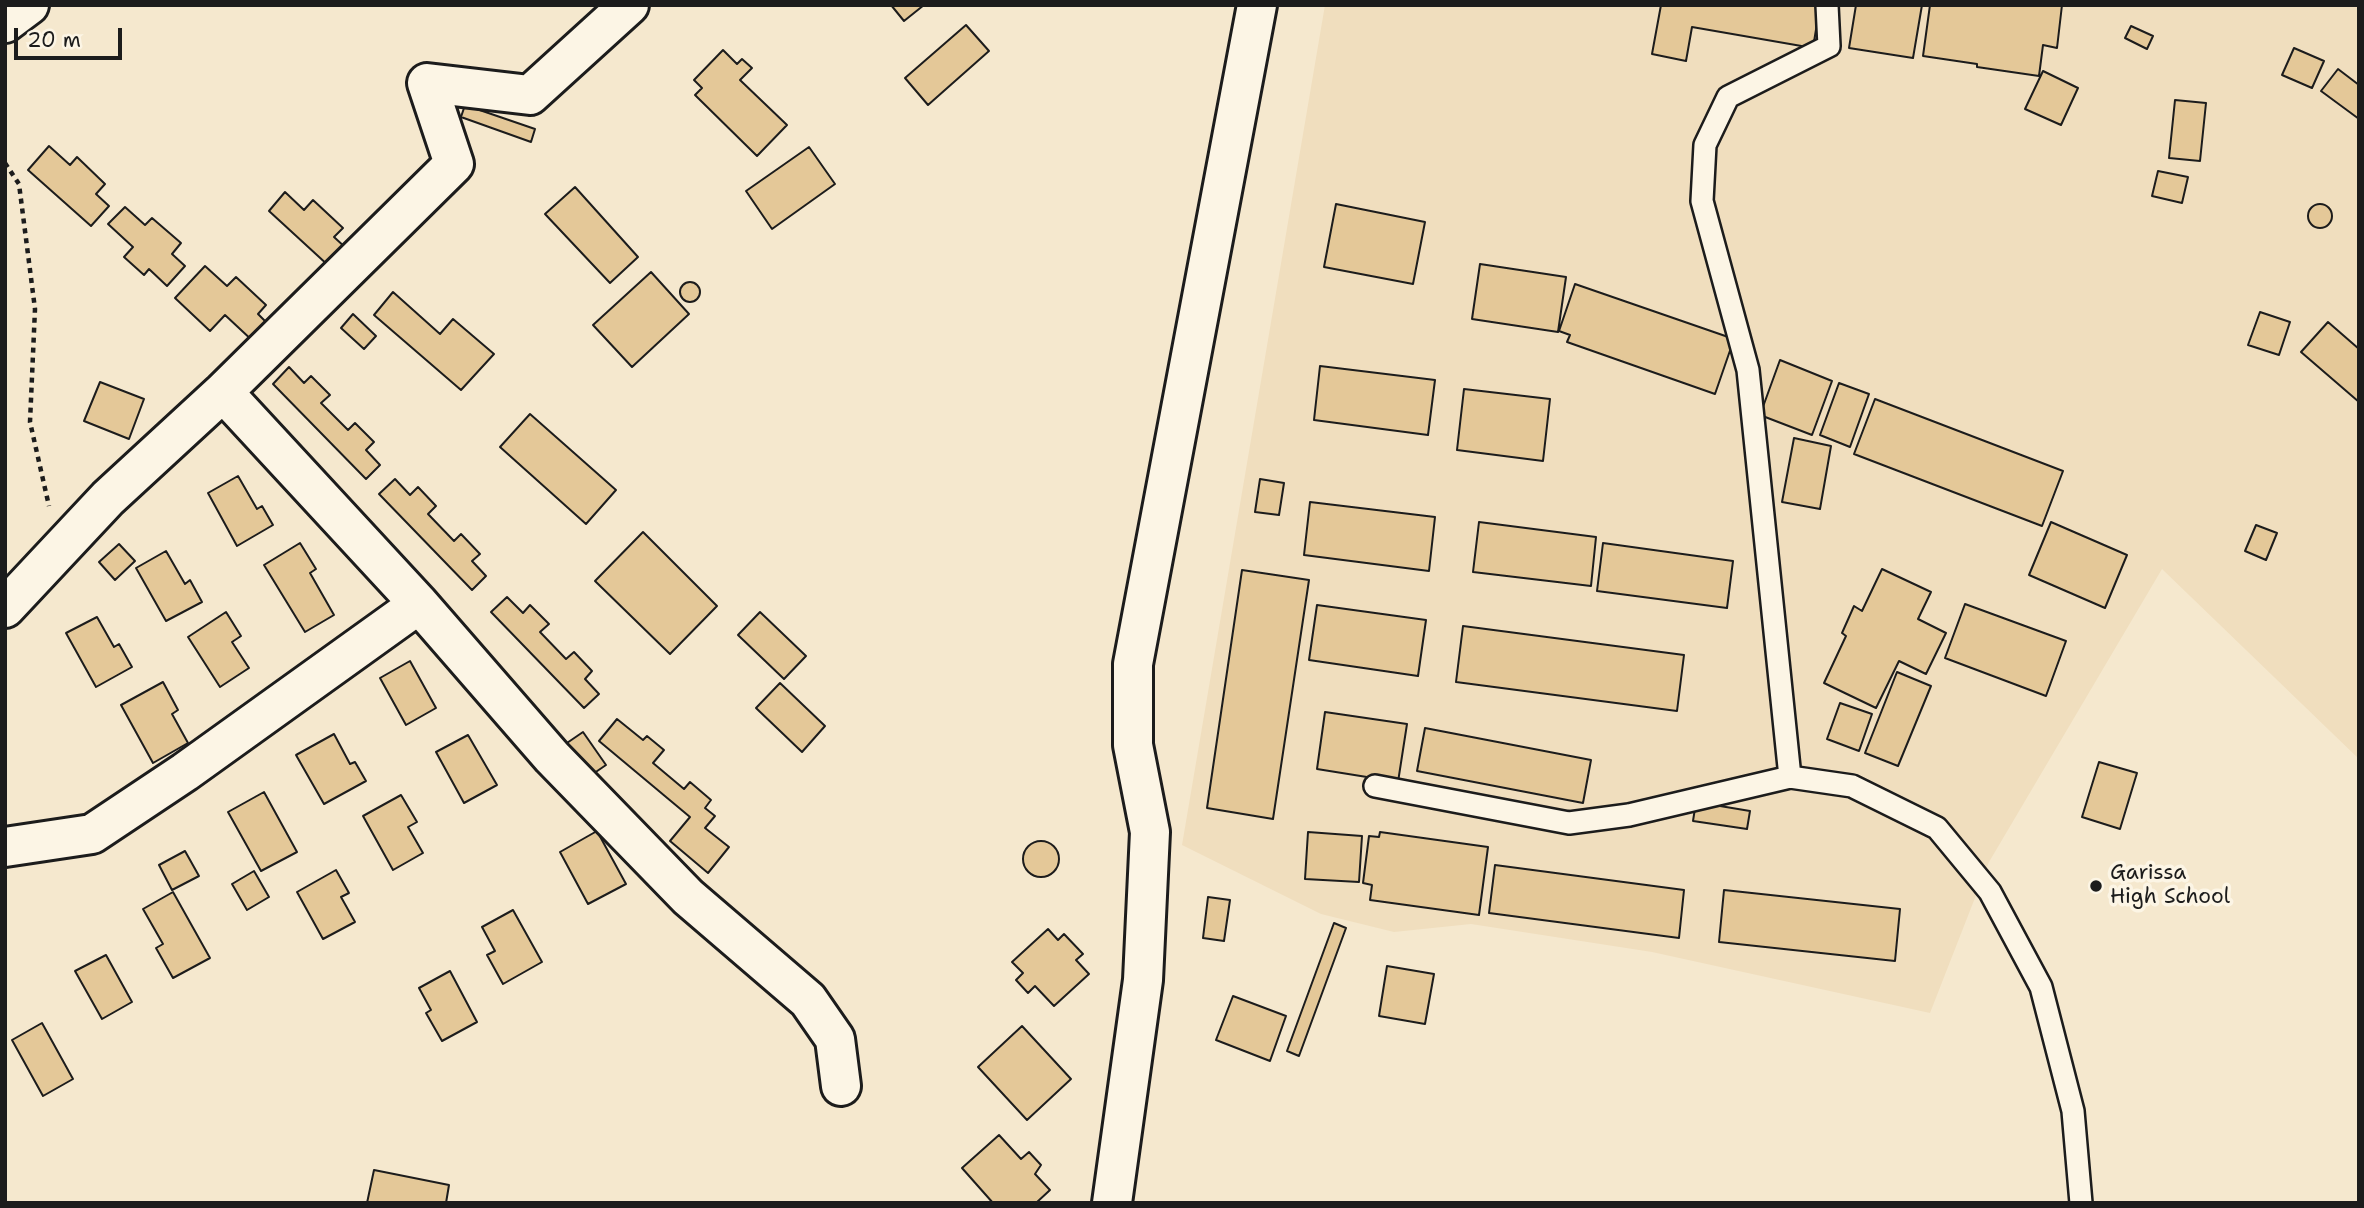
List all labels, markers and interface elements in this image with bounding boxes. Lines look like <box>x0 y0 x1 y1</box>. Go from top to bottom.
scale bar <box>18 14 126 58</box>
text: 20 m <box>27 26 81 54</box>
place label: Garissa High School <box>2110 861 2230 911</box>
marker: Garissa High School <box>2088 878 2104 894</box>

